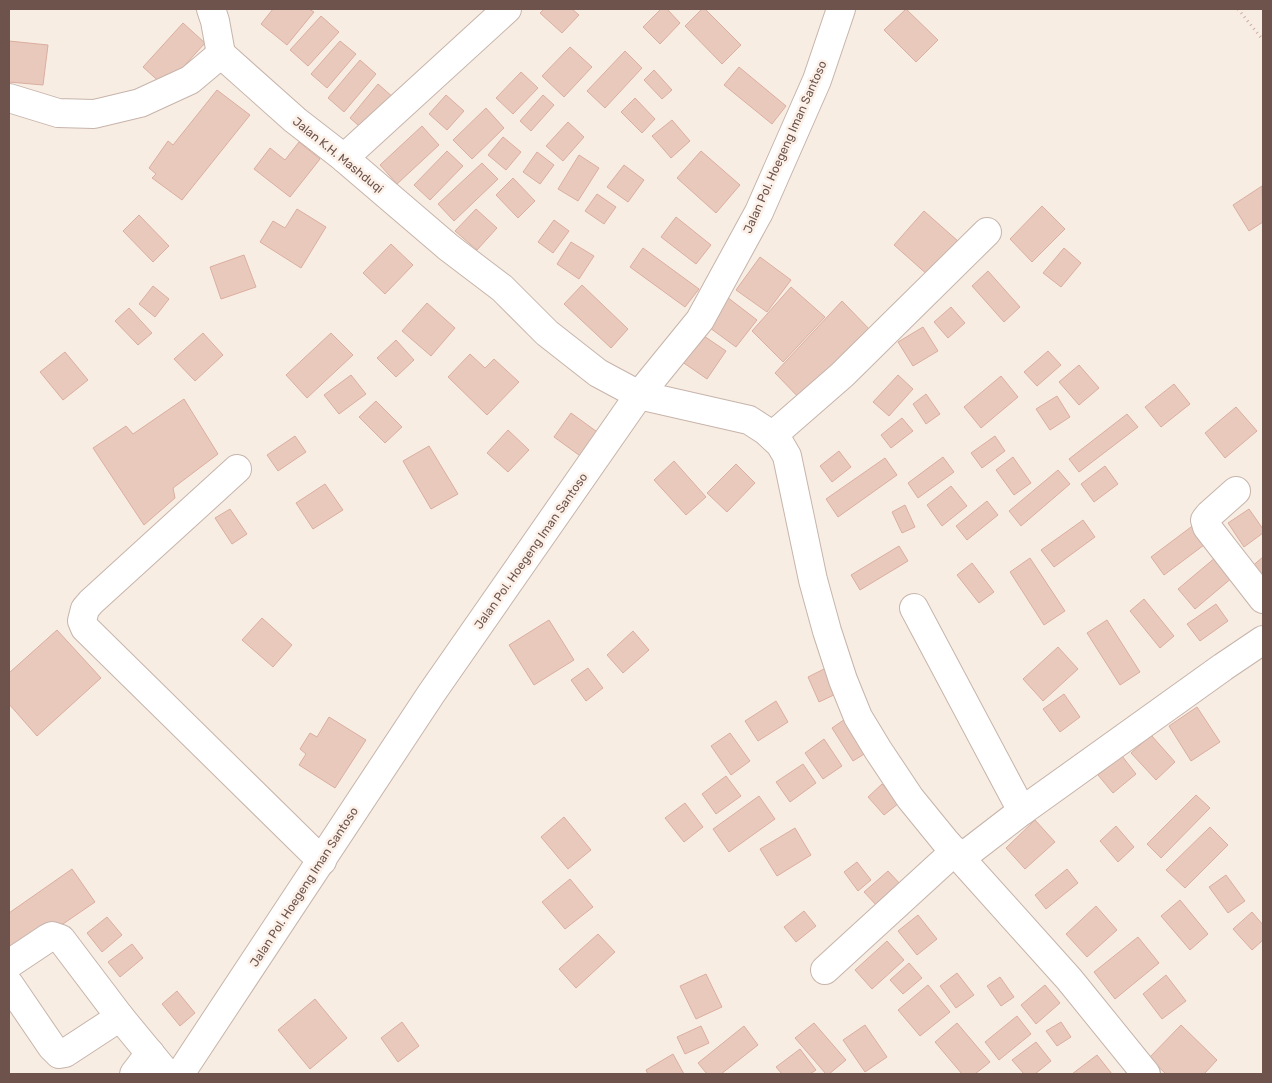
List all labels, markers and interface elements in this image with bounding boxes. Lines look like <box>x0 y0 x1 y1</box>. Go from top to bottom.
street label: Jalan Pol. Hoegeng Iman Santoso <box>740 58 830 235</box>
street label: Jalan K.H. Mashduqi <box>290 114 386 196</box>
street label: Jalan Pol. Hoegeng Iman Santoso <box>472 470 591 632</box>
street label: Jalan Pol. Hoegeng Iman Santoso <box>247 805 361 969</box>

